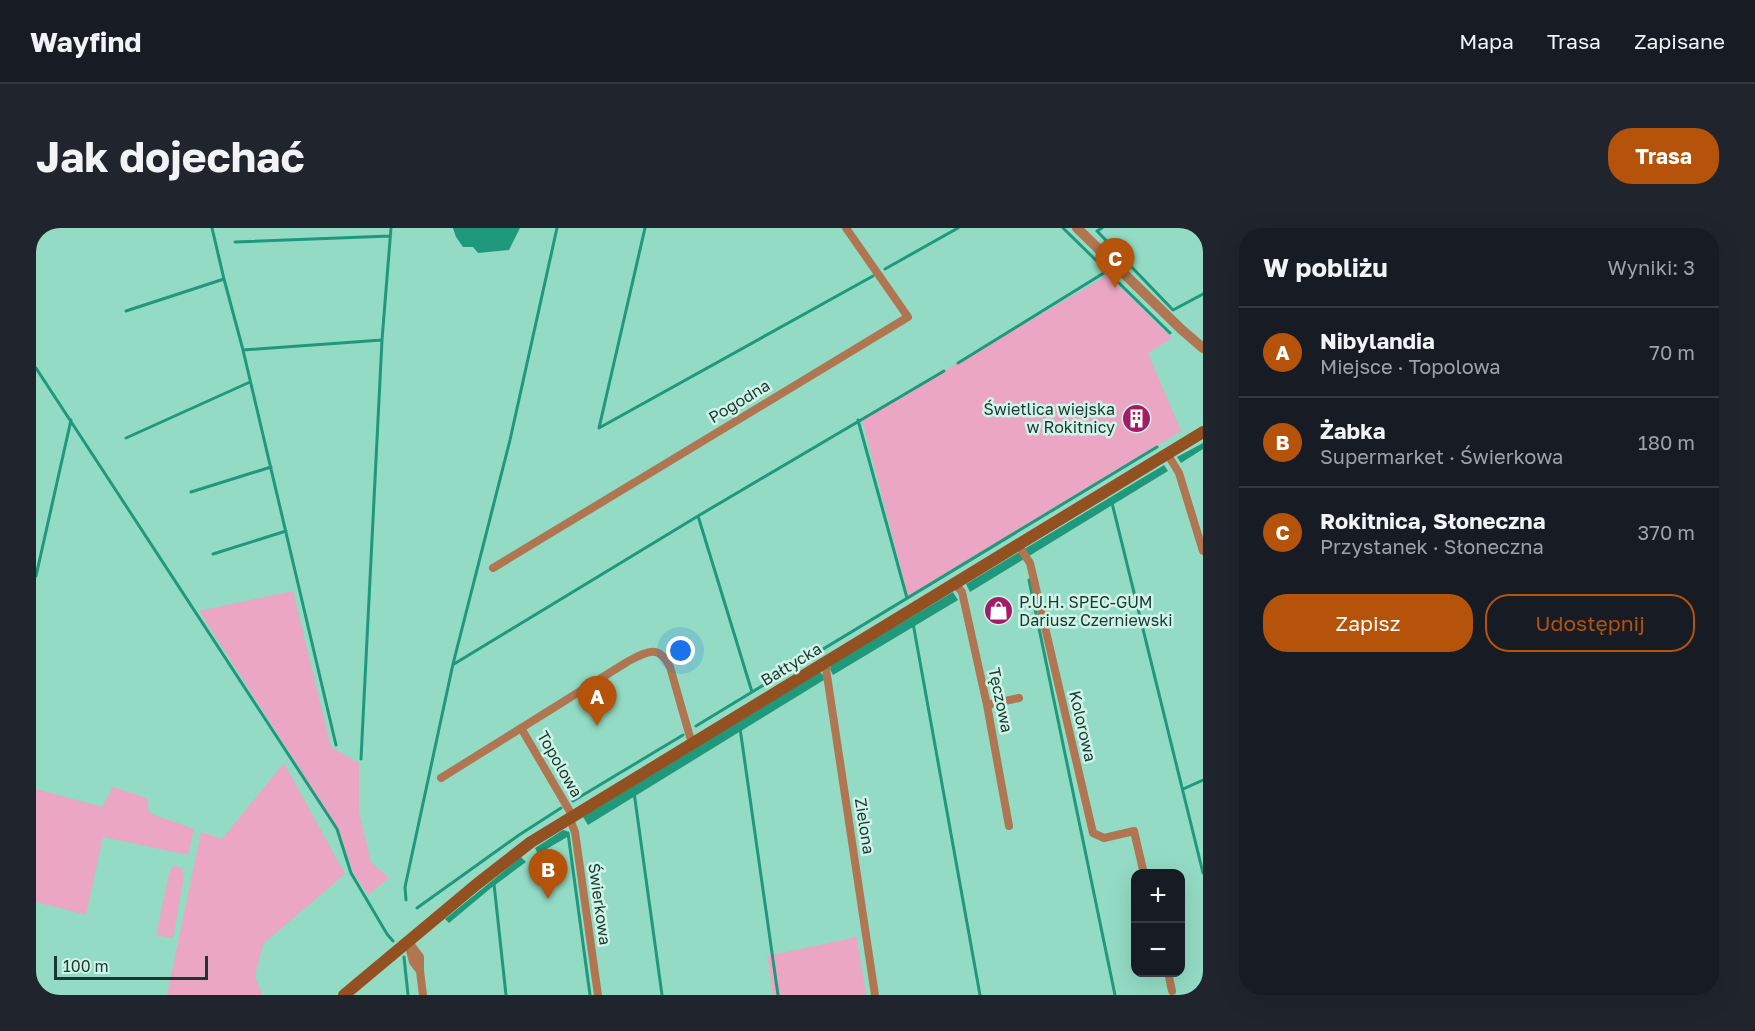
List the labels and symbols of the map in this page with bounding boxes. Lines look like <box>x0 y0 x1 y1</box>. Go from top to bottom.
pin: C <box>1096 238 1134 288</box>
street label: Pogodna <box>705 375 773 427</box>
place label: Świetlica wiejska w Rokitnicy <box>984 399 1115 437</box>
building icon: Świetlica wiejska w Rokitnicy <box>1120 402 1152 434</box>
place label: P.U.H. SPEC-GUM Dariusz Czerniewski <box>1019 592 1173 630</box>
shop icon: P.U.H. SPEC-GUM Dariusz Czerniewski <box>982 595 1014 627</box>
your location <box>666 636 695 665</box>
street label: Bałtycka <box>757 638 825 690</box>
street label: Tęczowa <box>984 666 1018 734</box>
pin: A <box>578 676 616 726</box>
street label: Kolorowa <box>1065 689 1101 763</box>
street label: Topolowa <box>533 727 587 801</box>
street label: Zielona <box>851 796 879 856</box>
pin: B <box>528 850 568 899</box>
street label: Świerkowa <box>584 862 616 946</box>
scale bar <box>54 953 208 980</box>

